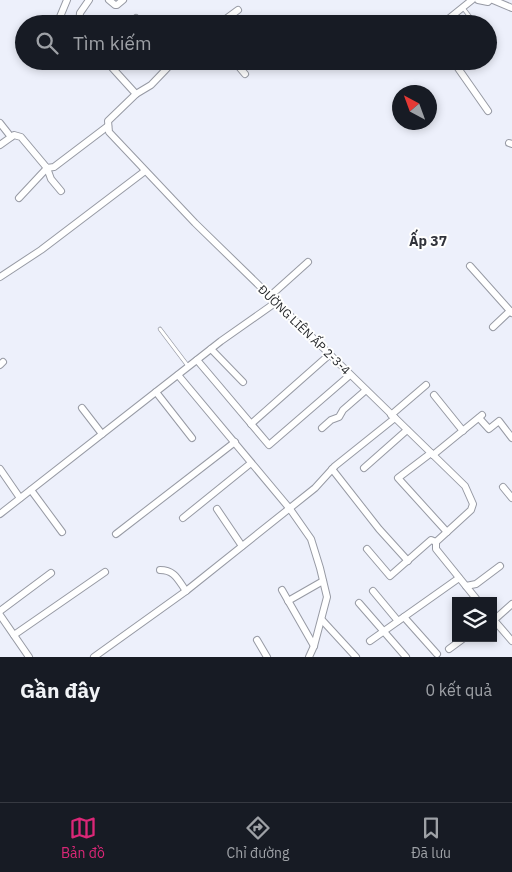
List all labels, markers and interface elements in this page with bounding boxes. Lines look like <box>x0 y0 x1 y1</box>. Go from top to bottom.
search box <box>15 15 497 70</box>
icon: search <box>33 29 61 57</box>
text: Tìm kiếm <box>73 31 151 55</box>
north arrow <box>392 85 437 130</box>
district label: Ấp 37 <box>409 229 447 250</box>
street label: ĐƯỜNG LIÊN ẤP 2-3-4 <box>255 281 354 378</box>
map controls <box>452 597 497 642</box>
button: layers <box>452 597 497 642</box>
text: Gần đây <box>20 676 100 704</box>
text: 0 kết quả <box>425 680 492 700</box>
tab: Bản đồ <box>61 814 105 862</box>
tab: Chỉ đường <box>227 814 289 862</box>
tab: Đã lưu <box>411 814 451 862</box>

